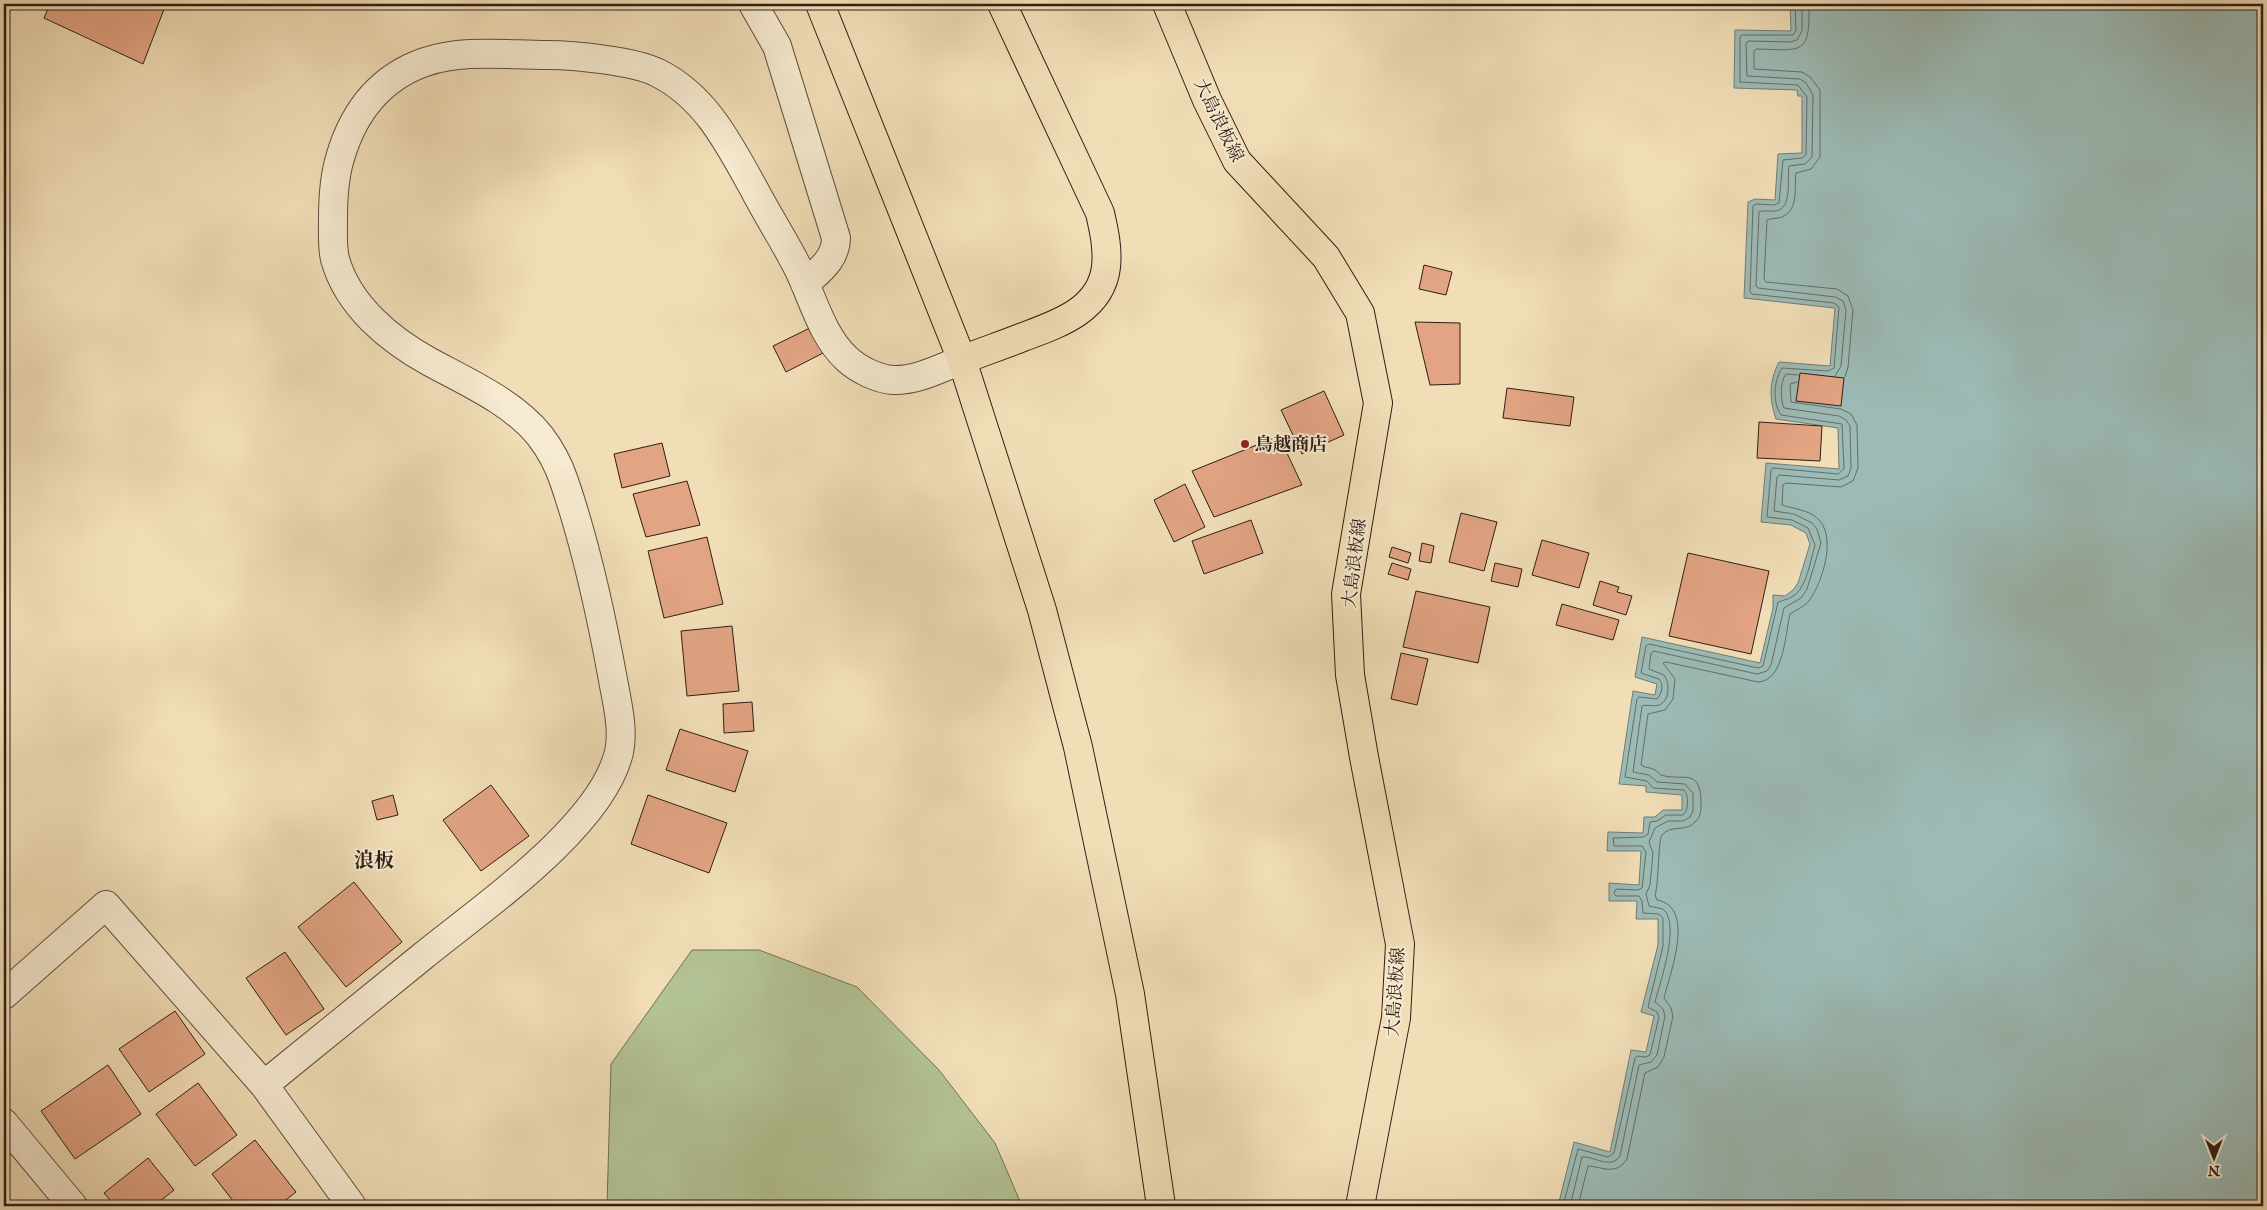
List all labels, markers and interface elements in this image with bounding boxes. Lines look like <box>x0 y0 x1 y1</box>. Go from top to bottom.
street label: 大島浪板線 <box>1188 75 1248 166</box>
place label: 鳥越商店 <box>1255 434 1327 457</box>
marker: 鳥越商店 <box>1239 438 1251 450</box>
street label: 大島浪板線 <box>1339 517 1372 609</box>
district label: 浪板 <box>354 849 394 874</box>
street label: 大島浪板線 <box>1382 946 1411 1038</box>
north arrow <box>2190 1132 2240 1182</box>
text: N <box>2208 1161 2221 1179</box>

